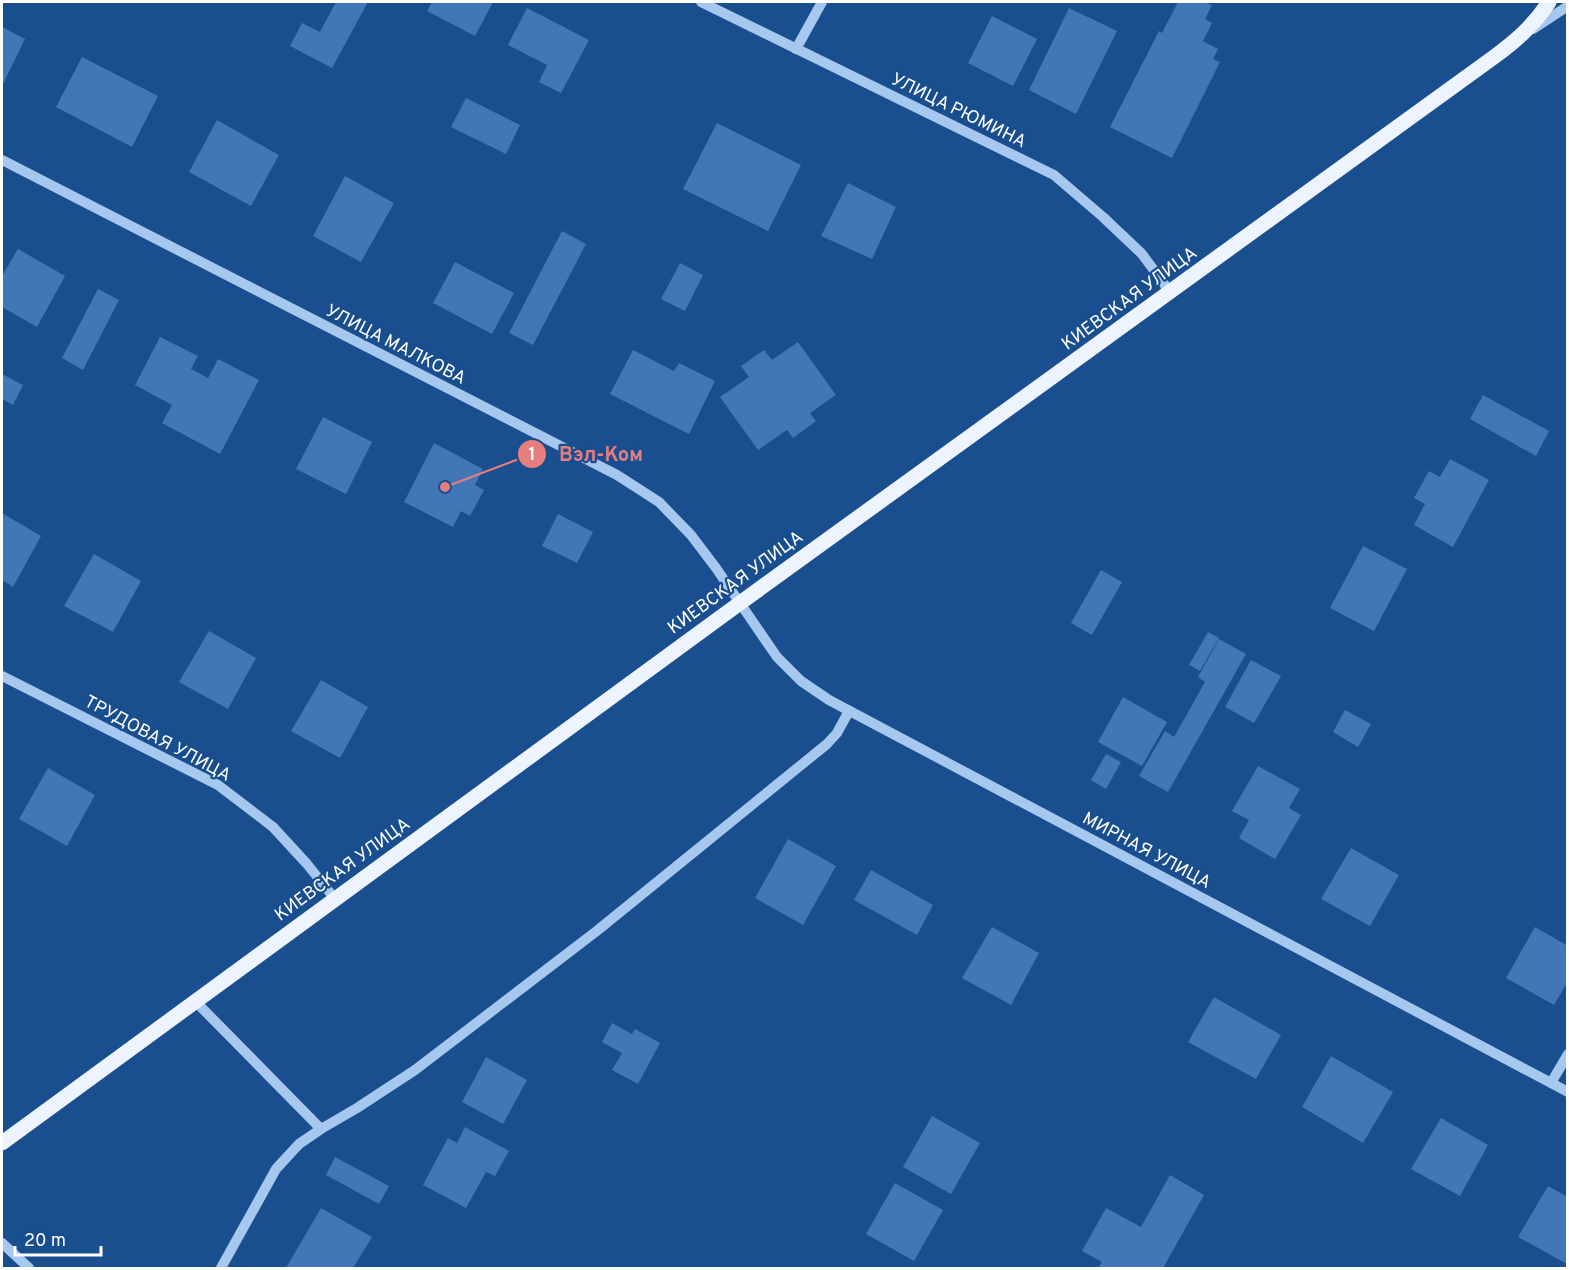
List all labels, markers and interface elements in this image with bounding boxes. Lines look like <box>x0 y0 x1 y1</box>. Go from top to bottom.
street label: УЛИЦА РЮМИНА <box>887 69 1030 154</box>
street label: КИЕВСКАЯ УЛИЦА <box>1058 242 1202 356</box>
street label: УЛИЦА МАЛКОВА <box>321 300 469 391</box>
callout: Вэл-Ком <box>517 435 655 473</box>
text: Вэл-Ком <box>559 443 643 469</box>
text: 1 <box>528 444 536 467</box>
street label: КИЕВСКАЯ УЛИЦА <box>664 526 808 640</box>
street label: ТРУДОВАЯ УЛИЦА <box>80 691 235 788</box>
street label: МИРНАЯ УЛИЦА <box>1078 808 1215 895</box>
street label: КИЕВСКАЯ УЛИЦА <box>271 813 415 927</box>
scale bar <box>15 1219 100 1257</box>
text: 20 m <box>24 1230 66 1253</box>

